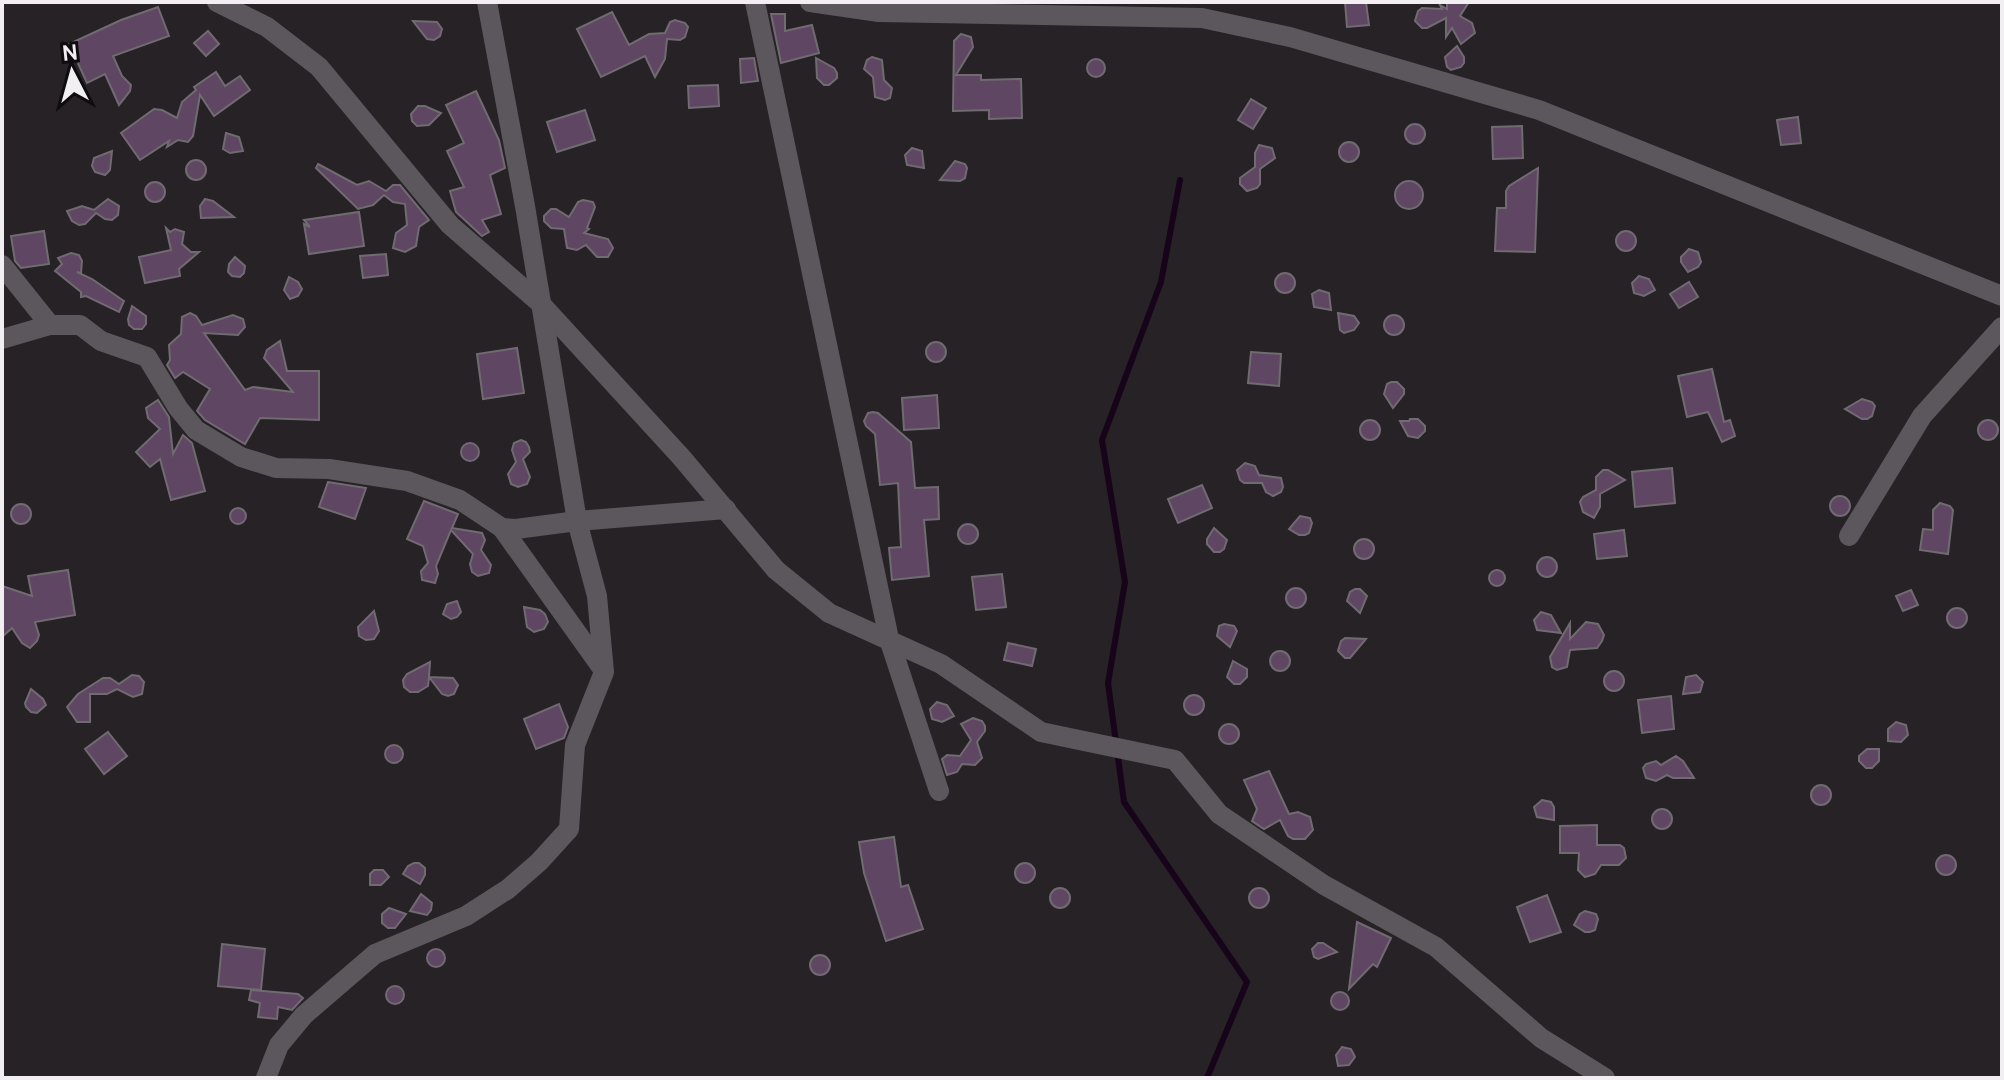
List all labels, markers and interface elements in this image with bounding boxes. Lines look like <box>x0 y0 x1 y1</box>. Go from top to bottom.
north arrow <box>32 32 112 112</box>
text: N <box>61 38 79 67</box>

